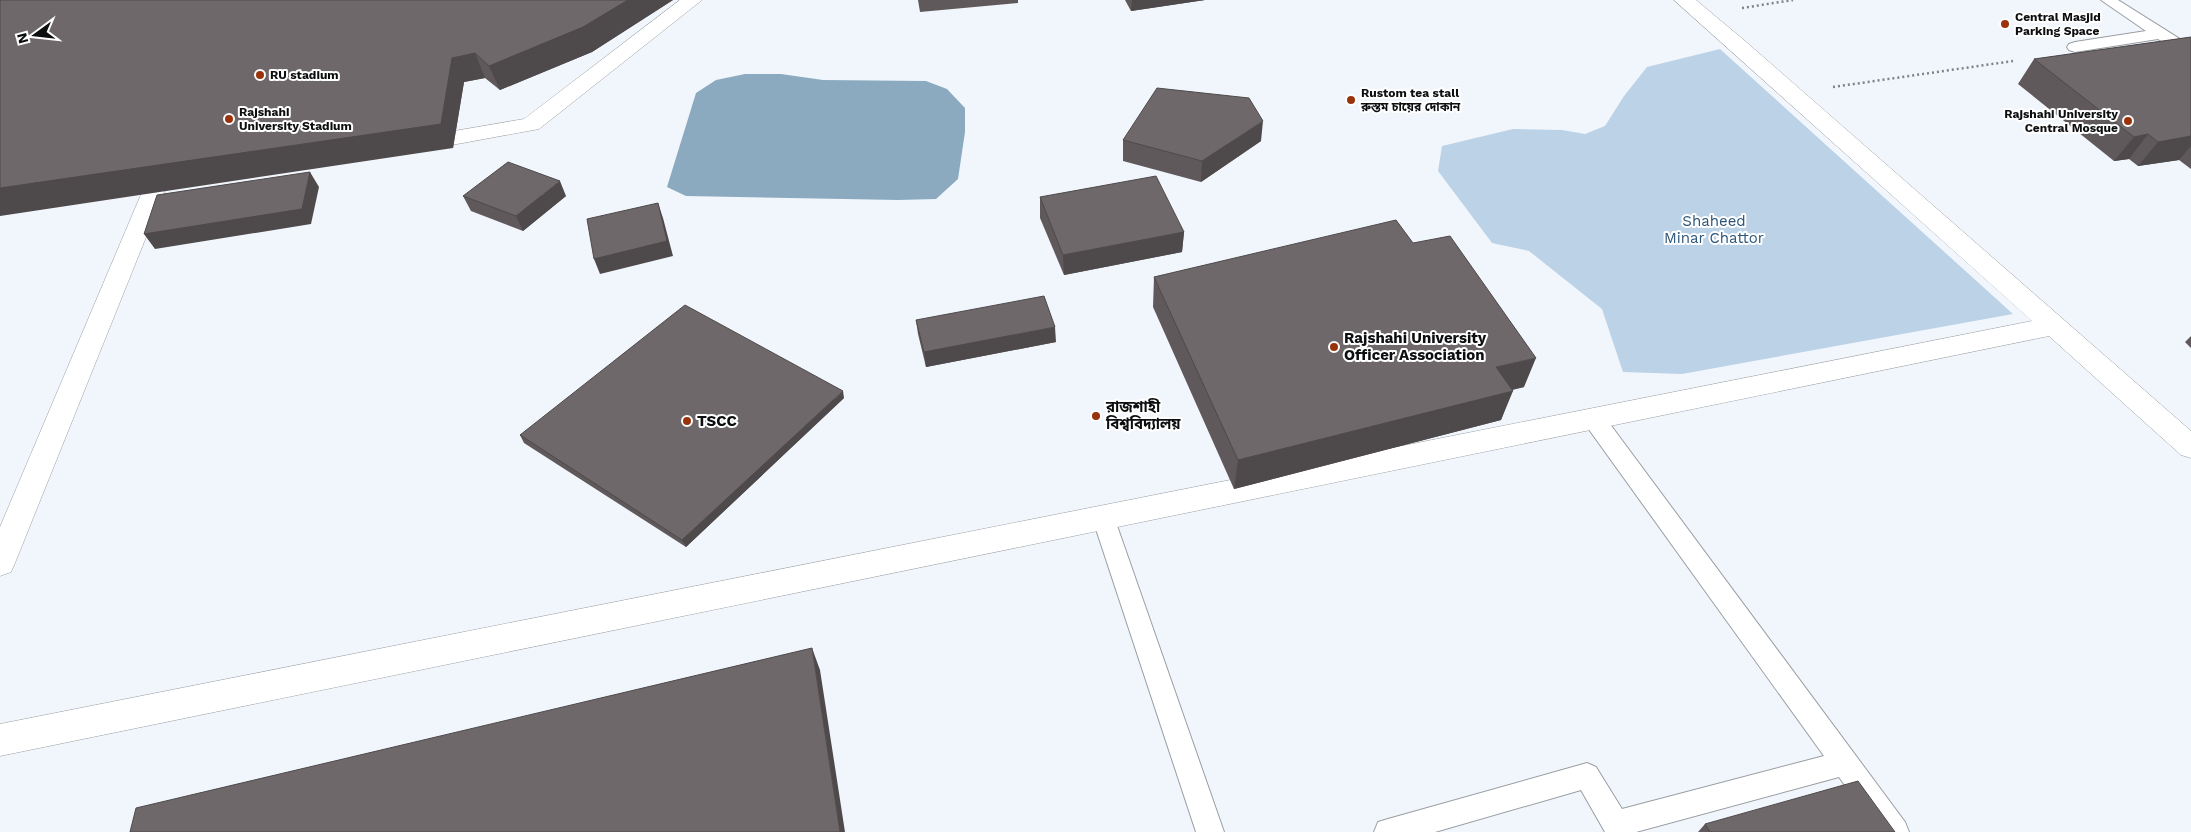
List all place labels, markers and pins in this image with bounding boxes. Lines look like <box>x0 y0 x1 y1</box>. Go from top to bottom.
place label: Central Masjid Parking Space <box>2015 10 2101 38</box>
marker: Central Masjid Parking Space <box>1999 18 2011 30</box>
place label: RU stadium <box>270 68 339 82</box>
marker: RU stadium <box>254 69 266 81</box>
place label: Rustom tea stall রুস্তম চায়ের দোকান <box>1360 86 1461 114</box>
marker: Rustom tea stall রুস্তম চায়ের দোকান <box>1345 94 1357 106</box>
place label: Rajshahi University Stadium <box>239 105 352 133</box>
place label: Rajshahi University Central Mosque <box>2004 107 2118 135</box>
marker: Rajshahi University Stadium <box>223 113 235 125</box>
marker: Rajshahi University Central Mosque <box>2122 115 2134 127</box>
place label: Rajshahi University Officer Association <box>1344 329 1487 364</box>
marker: Rajshahi University Officer Association <box>1328 341 1340 353</box>
place label: রাজশাহী বিশ্ববিদ্যালয় <box>1105 398 1181 433</box>
marker: রাজশাহী বিশ্ববিদ্যালয় <box>1090 410 1102 422</box>
place label: TSCC <box>697 412 737 430</box>
marker: TSCC <box>681 415 693 427</box>

